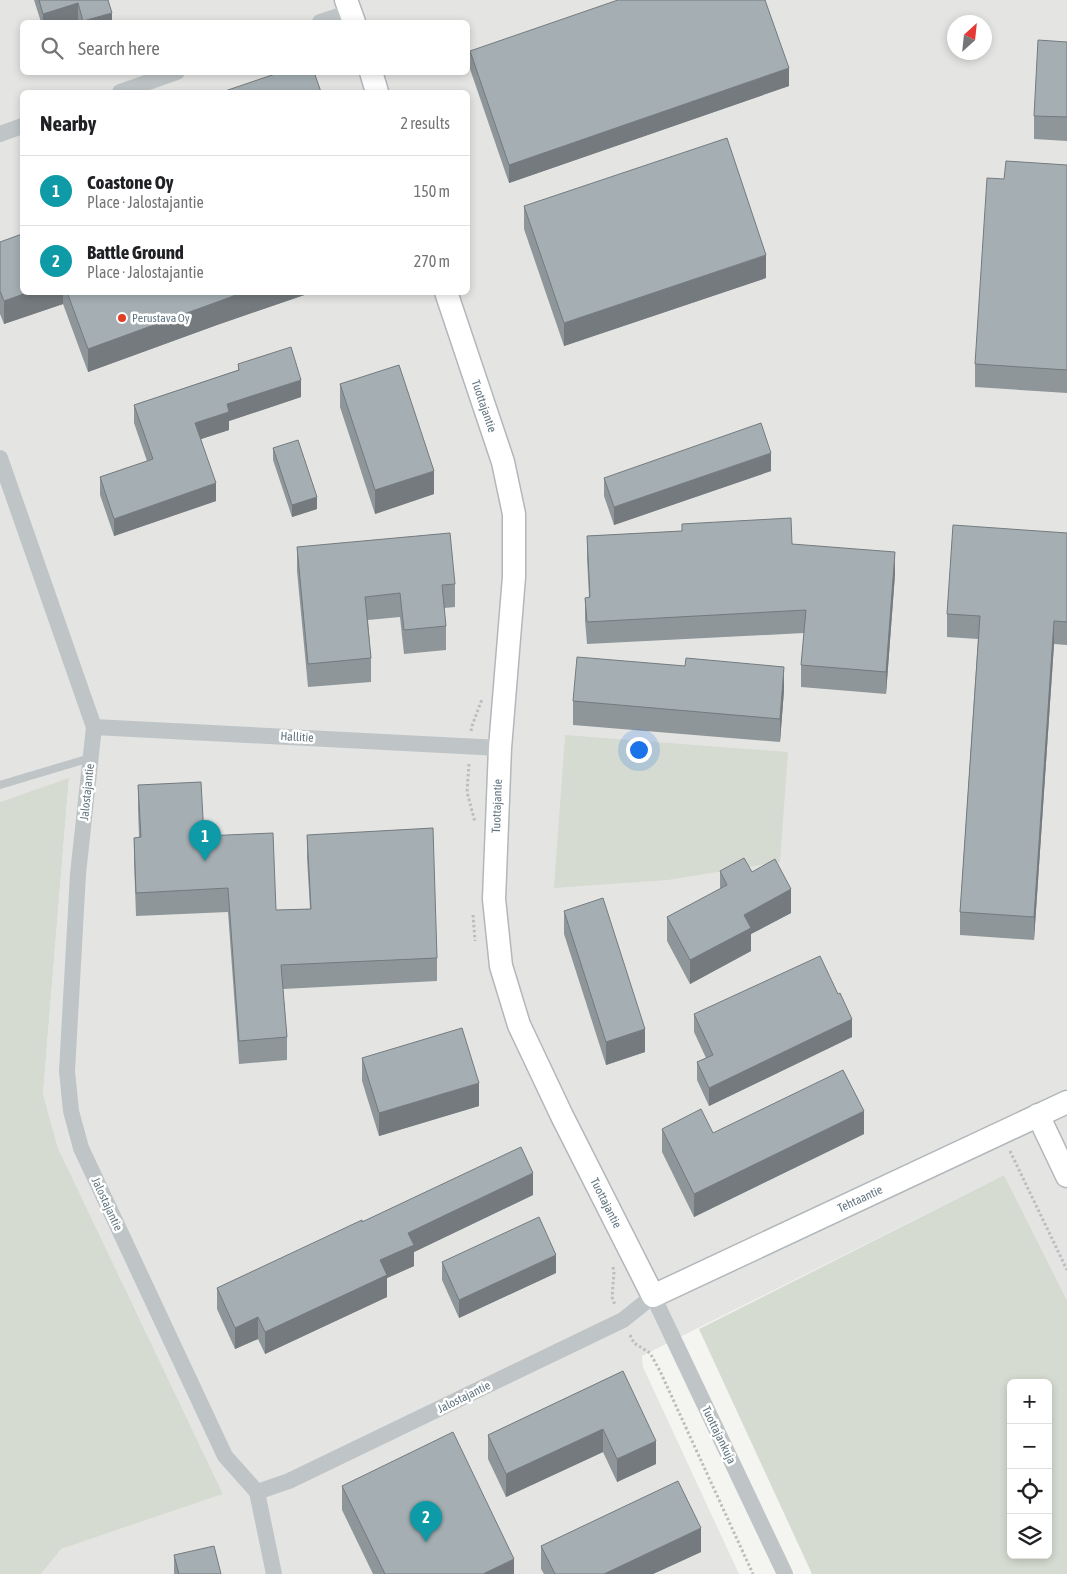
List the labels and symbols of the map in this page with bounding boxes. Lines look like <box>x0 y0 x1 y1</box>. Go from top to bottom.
north arrow <box>947 15 992 60</box>
place label: Perustava Oy <box>132 311 190 325</box>
marker: Perustava Oy <box>116 312 128 324</box>
street label: Tuottajantie <box>469 378 499 434</box>
street label: Hallitie <box>280 729 314 745</box>
your location <box>626 737 652 763</box>
street label: Jalostajantie <box>77 763 97 821</box>
street label: Tuottajantie <box>489 779 505 833</box>
pin: 1 <box>189 820 221 861</box>
street label: Jalostajantie <box>89 1175 125 1233</box>
street label: Tuottajantie <box>587 1176 625 1230</box>
street label: Tehtaantie <box>835 1183 885 1215</box>
street label: Jalostajantie <box>435 1378 493 1416</box>
street label: Tuottajankuja <box>699 1404 739 1466</box>
pin: 2 <box>410 1501 442 1542</box>

